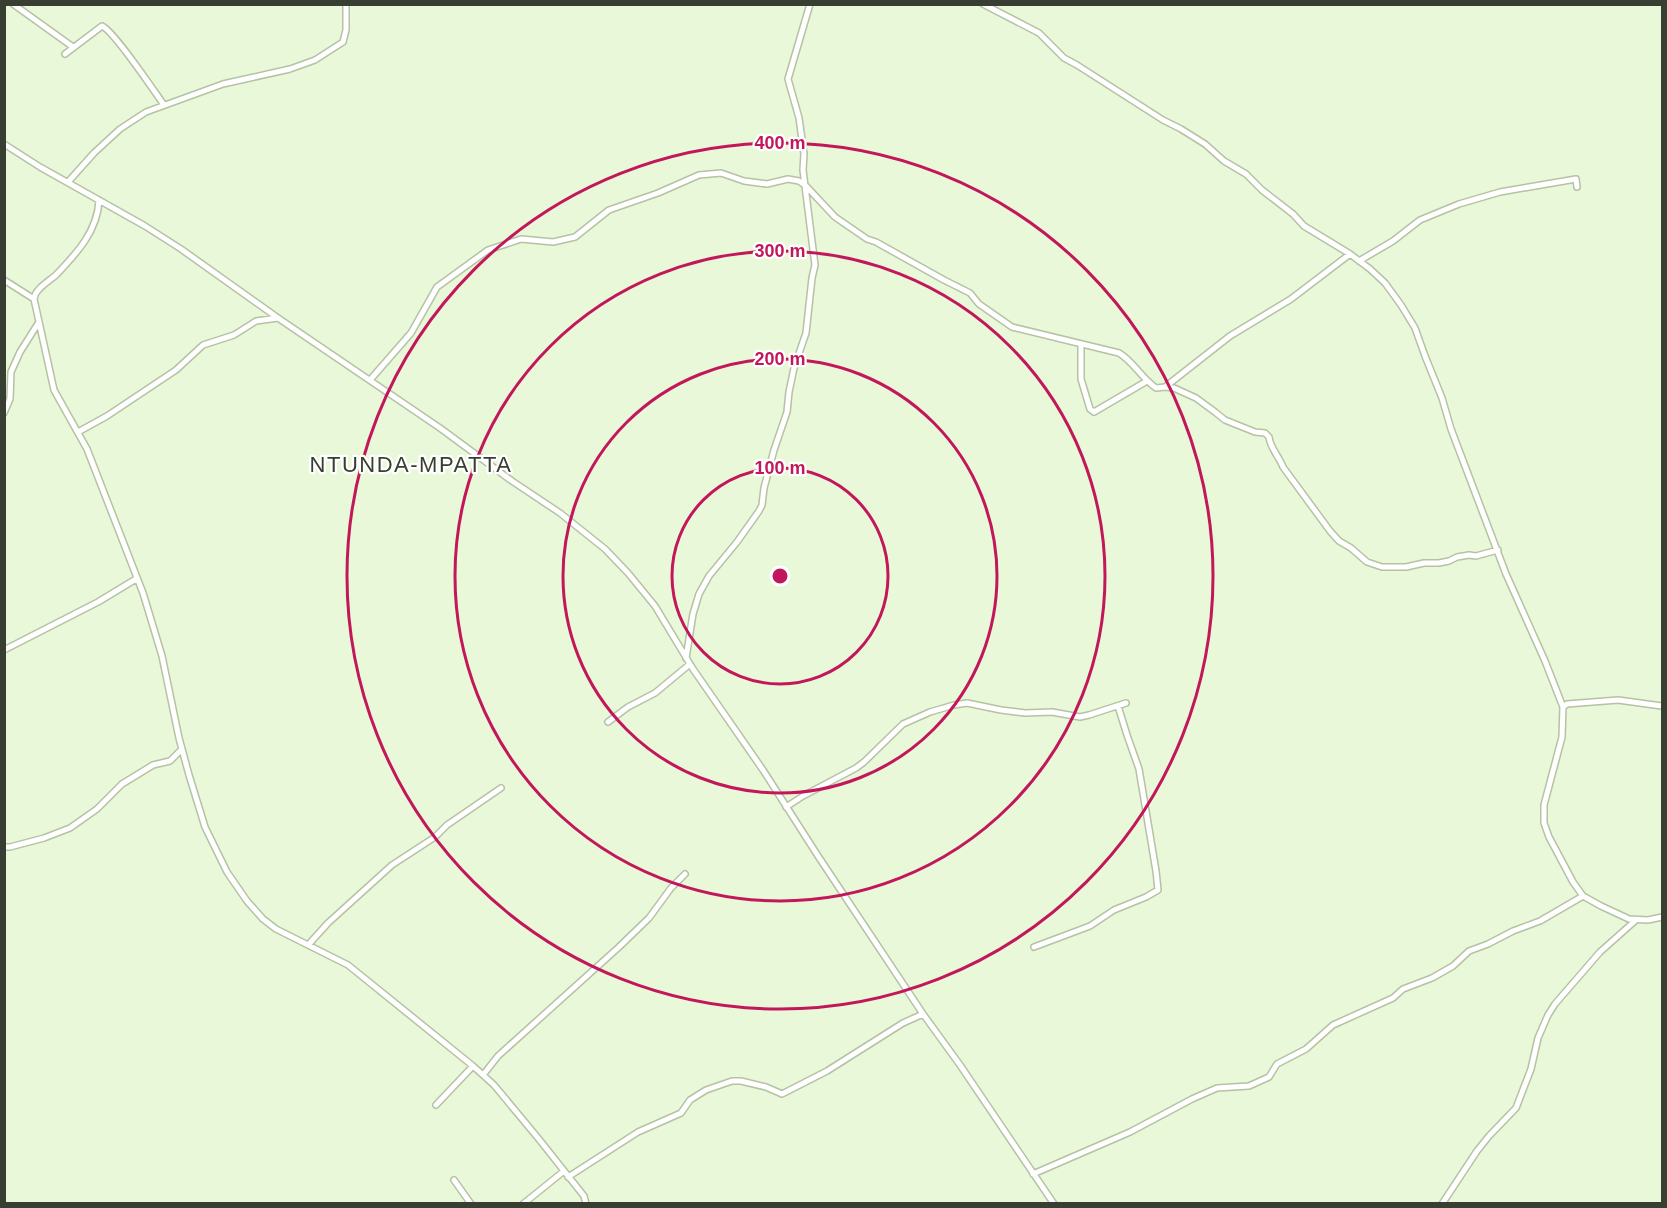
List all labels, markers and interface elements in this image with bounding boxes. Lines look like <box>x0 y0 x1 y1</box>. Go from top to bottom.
text: 400 m <box>754 133 806 153</box>
text: 300 m <box>754 241 806 261</box>
text: 200 m <box>754 349 806 369</box>
district label: NTUNDA-MPATTA <box>310 452 512 477</box>
text: 100 m <box>754 458 806 478</box>
centre of rings <box>770 566 790 586</box>

